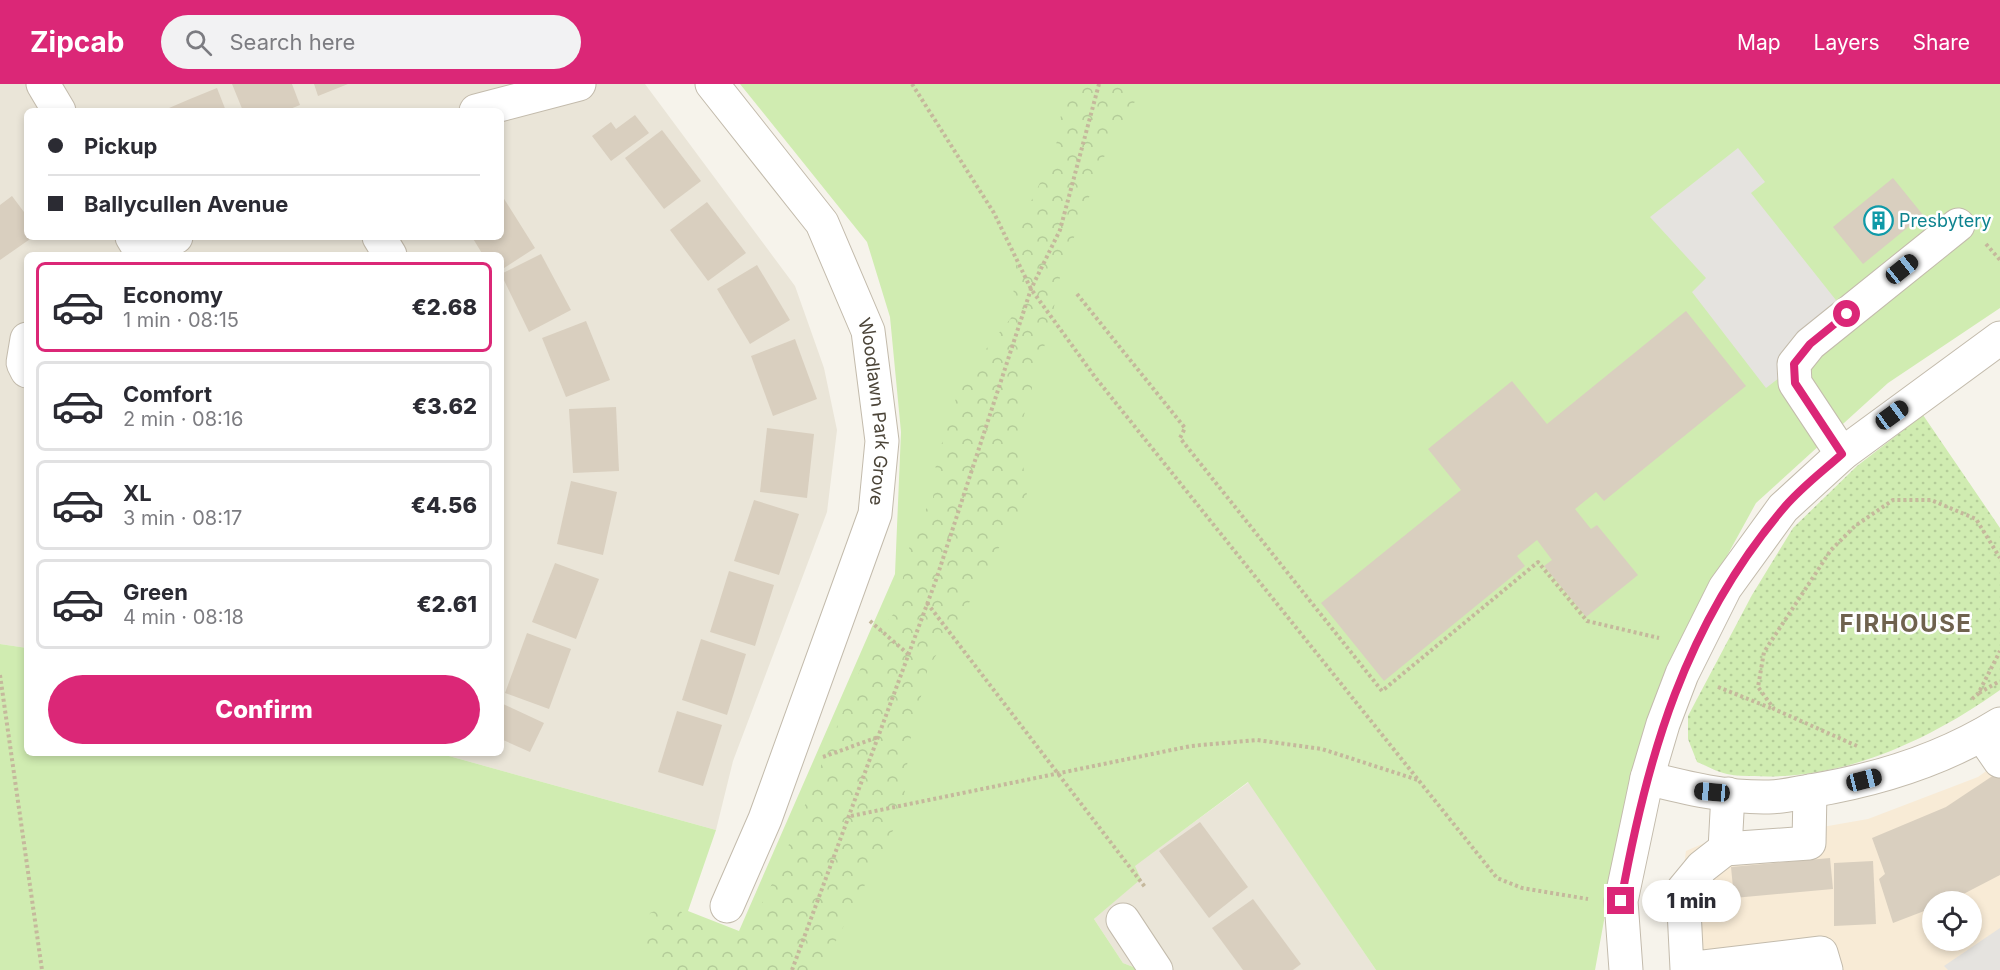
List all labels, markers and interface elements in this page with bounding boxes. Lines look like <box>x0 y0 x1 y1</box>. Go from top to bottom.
search box <box>161 15 581 69</box>
text: Zipcab <box>30 25 125 59</box>
icon: search <box>182 26 215 59</box>
text: Search here <box>230 29 355 55</box>
text: Map <box>1737 30 1781 55</box>
text: Layers <box>1814 30 1880 55</box>
text: Share <box>1913 30 1970 55</box>
text: Pickup <box>84 133 158 159</box>
text: Ballycullen Avenue <box>84 191 288 217</box>
building icon: Presbytery <box>1862 205 1894 237</box>
place label: Presbytery <box>1899 210 1991 231</box>
car <box>1882 251 1922 287</box>
icon: car <box>51 280 105 334</box>
text: Economy <box>123 282 223 308</box>
text: €2.68 <box>412 294 477 320</box>
route start <box>1833 300 1860 327</box>
text: 1 min · 08:15 <box>123 308 239 332</box>
street label: Woodlawn Park Grove <box>854 315 893 507</box>
icon: car <box>51 379 105 433</box>
text: Comfort <box>123 381 212 407</box>
text: €3.62 <box>412 393 477 419</box>
car <box>1872 397 1912 433</box>
text: 2 min · 08:16 <box>123 407 243 431</box>
icon: car <box>51 478 105 532</box>
text: XL <box>123 480 152 506</box>
text: €4.56 <box>411 492 477 518</box>
text: 3 min · 08:17 <box>123 506 242 530</box>
icon: car <box>51 577 105 631</box>
text: Green <box>123 579 188 605</box>
text: €2.61 <box>416 591 477 617</box>
text: 4 min · 08:18 <box>123 605 244 629</box>
district label: FIRHOUSE <box>1840 609 1972 638</box>
button: Confirm <box>48 675 480 744</box>
car <box>1844 767 1884 793</box>
car <box>1693 781 1731 803</box>
callout: 1 min <box>1642 880 1741 922</box>
route end <box>1607 887 1634 914</box>
text: 1 min <box>1666 889 1717 913</box>
map controls <box>1922 891 1982 951</box>
button: locate <box>1922 891 1982 951</box>

